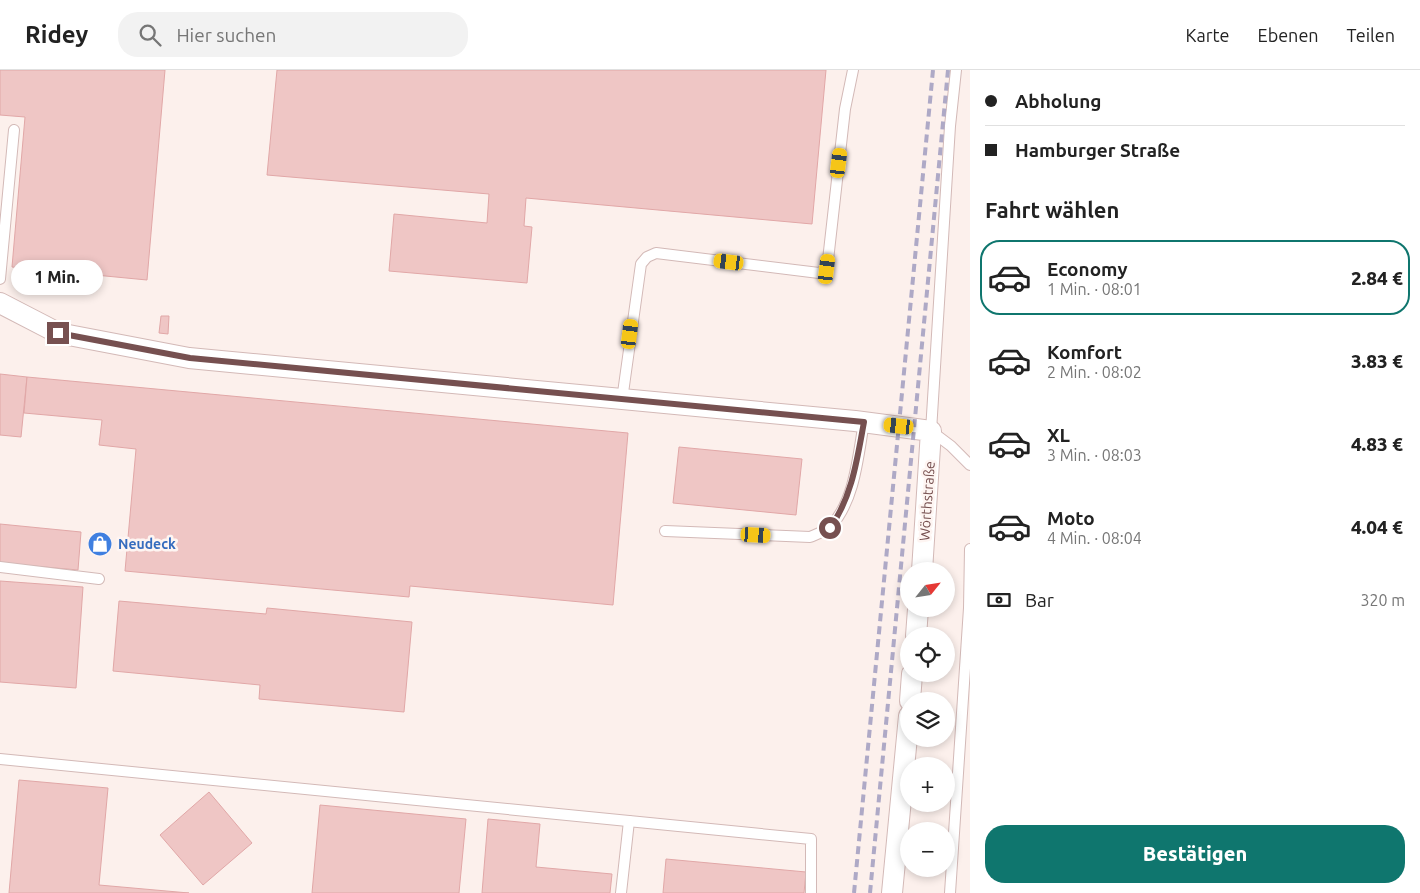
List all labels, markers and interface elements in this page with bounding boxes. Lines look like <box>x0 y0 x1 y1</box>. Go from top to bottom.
search box <box>118 12 468 57</box>
text: Ridey <box>25 21 88 48</box>
icon: search <box>136 21 164 49</box>
text: Hier suchen <box>176 24 276 46</box>
text: Karte <box>1186 25 1230 45</box>
text: Ebenen <box>1258 25 1319 45</box>
text: Teilen <box>1347 25 1395 45</box>
text: Abholung <box>1015 90 1101 112</box>
text: Hamburger Straße <box>1015 139 1180 161</box>
car <box>829 147 848 179</box>
text: Fahrt wählen <box>985 197 1119 222</box>
car <box>713 253 744 271</box>
car <box>817 253 836 285</box>
icon: car <box>987 255 1032 300</box>
text: Economy <box>1047 258 1128 280</box>
callout: 1 Min. <box>12 260 104 296</box>
text: 2.84 € <box>1351 267 1403 289</box>
text: 1 Min. <box>34 268 80 286</box>
text: 1 Min. · 08:01 <box>1047 280 1142 298</box>
car <box>620 318 639 350</box>
route end <box>47 322 69 344</box>
icon: car <box>987 338 1032 383</box>
text: Komfort <box>1047 341 1122 363</box>
text: 3.83 € <box>1351 350 1403 372</box>
text: 2 Min. · 08:02 <box>1047 363 1142 381</box>
car <box>883 417 914 435</box>
icon: car <box>987 421 1032 466</box>
text: XL <box>1047 424 1070 446</box>
text: 4.83 € <box>1351 433 1403 455</box>
text: 3 Min. · 08:03 <box>1047 446 1142 464</box>
street label: Wörthstraße <box>916 461 938 541</box>
icon: car <box>987 504 1032 549</box>
text: Moto <box>1047 507 1095 529</box>
text: 4.04 € <box>1351 516 1403 538</box>
route start <box>819 517 841 539</box>
car <box>740 527 771 543</box>
text: 4 Min. · 08:04 <box>1047 529 1142 547</box>
shop icon: Neudeck <box>87 531 113 557</box>
place label: Neudeck <box>118 536 176 552</box>
north arrow <box>900 562 955 618</box>
map controls <box>900 562 955 877</box>
icon: cash <box>985 586 1013 614</box>
text: Bar <box>1025 589 1054 611</box>
text: 320 m <box>1360 591 1405 609</box>
button: locate <box>900 627 955 682</box>
button: layers <box>900 692 955 747</box>
button: + <box>900 757 955 812</box>
button: − <box>900 822 955 877</box>
button: Bestätigen <box>985 825 1405 883</box>

